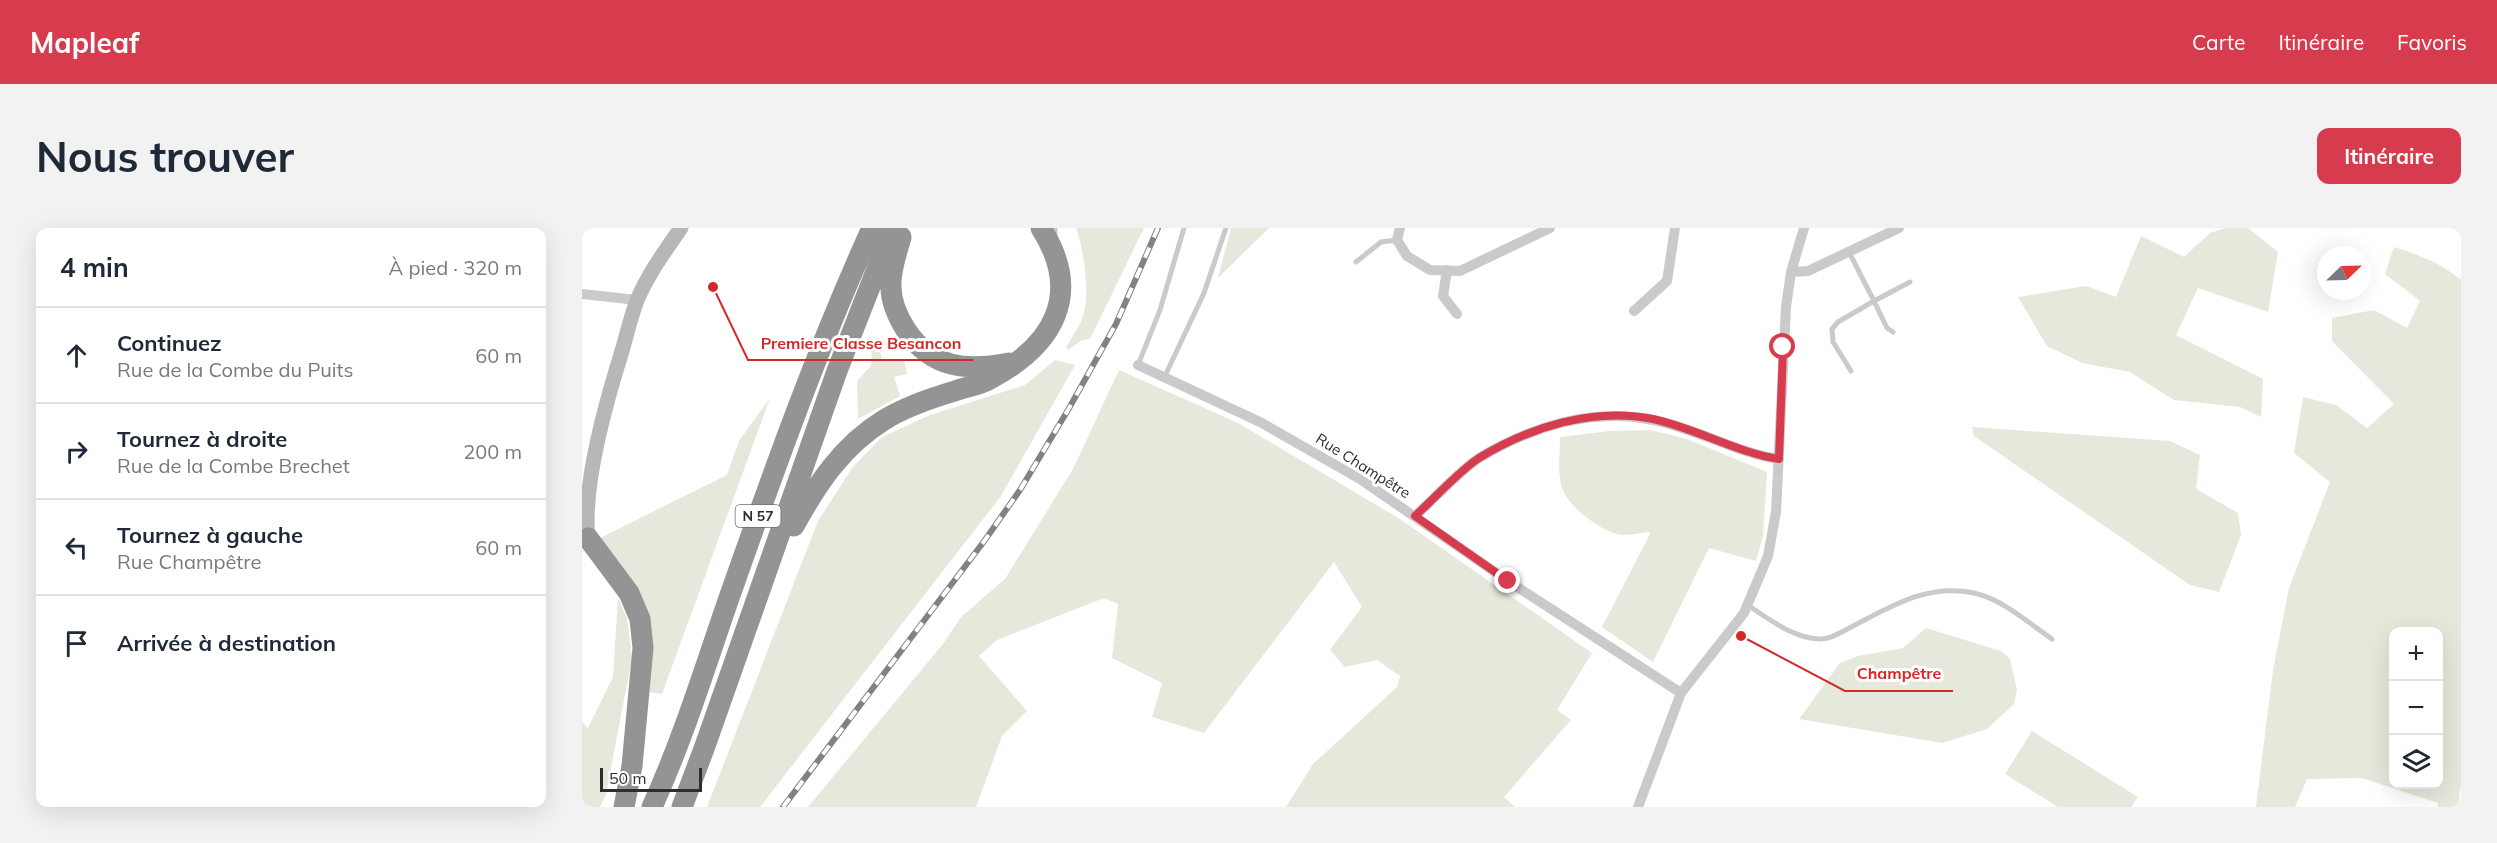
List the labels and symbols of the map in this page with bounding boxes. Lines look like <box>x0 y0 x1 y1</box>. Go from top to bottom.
north arrow <box>2317 246 2371 300</box>
callout: Premiere Classe Besancon <box>748 326 973 360</box>
text: Premiere Classe Besancon <box>761 333 961 353</box>
route start <box>1769 333 1795 359</box>
street label: Rue Champêtre <box>1312 429 1414 502</box>
road number: N 57 <box>736 505 780 527</box>
route end <box>1494 567 1520 593</box>
callout: Champêtre <box>1845 657 1953 691</box>
text: Champêtre <box>1857 663 1942 683</box>
scale bar <box>600 765 702 792</box>

